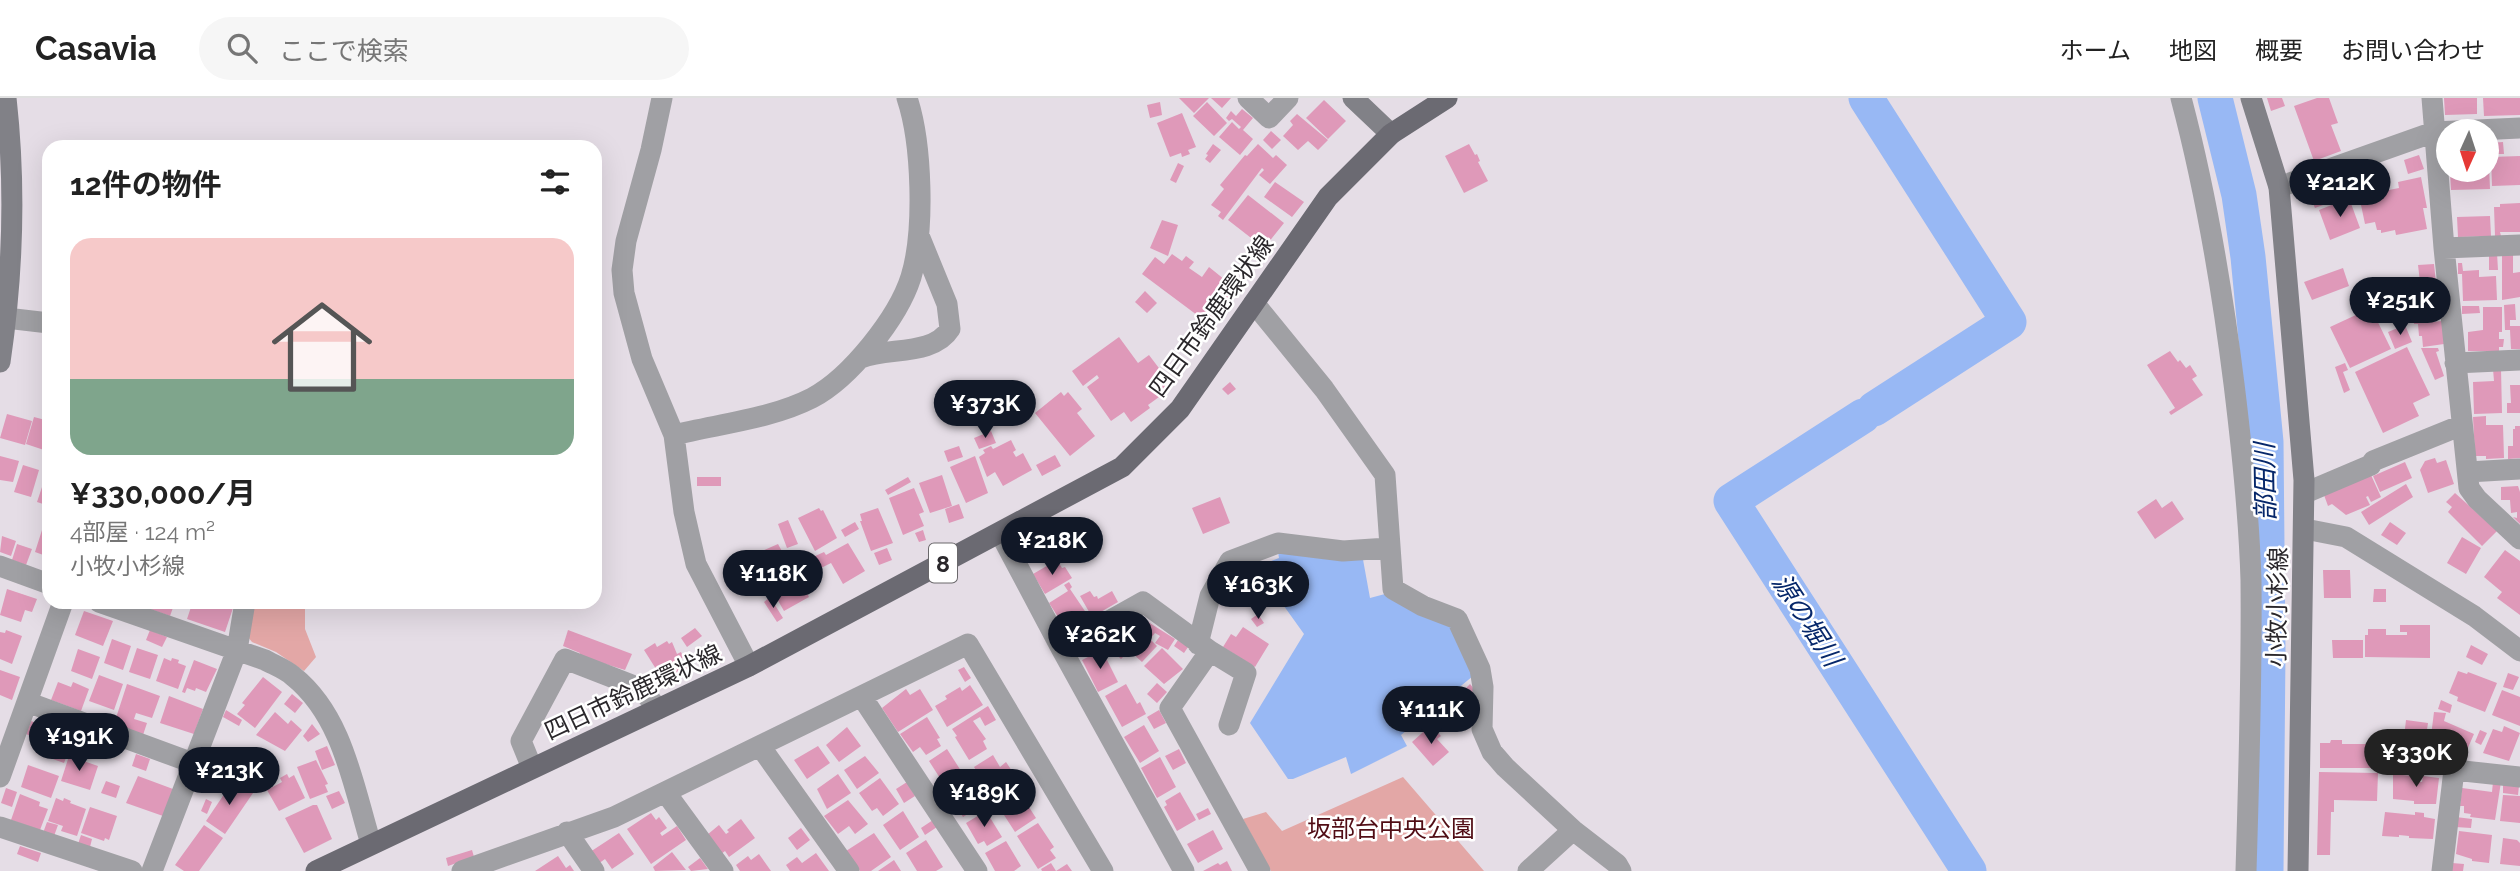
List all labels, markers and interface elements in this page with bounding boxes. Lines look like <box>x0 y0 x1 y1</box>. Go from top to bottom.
search box <box>199 17 689 80</box>
text: Casavia <box>35 29 157 68</box>
icon: search <box>223 29 261 67</box>
text: ここで検索 <box>279 36 409 66</box>
text: ホーム <box>2060 36 2131 65</box>
text: 地図 <box>2169 36 2217 65</box>
text: 概要 <box>2255 36 2303 65</box>
text: お問い合わせ <box>2341 36 2485 65</box>
north arrow <box>2436 119 2499 182</box>
map controls <box>2436 119 2499 182</box>
pin: ¥212K <box>2291 159 2389 219</box>
icon: filters <box>536 163 574 201</box>
text: 12件の物件 <box>70 167 222 202</box>
text: ¥212K <box>2305 168 2375 195</box>
street label: 四日市鈴鹿環状線 <box>1143 230 1279 402</box>
pin: ¥251K <box>2351 278 2449 337</box>
icon: home <box>259 284 385 410</box>
text: ¥251K <box>2366 286 2434 313</box>
pin: ¥373K <box>936 380 1034 440</box>
text: ¥373K <box>950 389 1020 416</box>
water label: 部田川 <box>2249 440 2281 521</box>
text: ¥330,000/月 <box>70 476 256 511</box>
text: 4部屋 · 124 m² <box>70 518 215 545</box>
pin: ¥218K <box>1003 518 1101 577</box>
text: ¥218K <box>1017 526 1087 553</box>
road number: 8 <box>929 544 957 583</box>
street label: 小牧小杉線 <box>2261 547 2293 667</box>
pin: ¥118K <box>724 550 822 610</box>
text: 小牧小杉線 <box>70 552 185 579</box>
text: ¥118K <box>739 559 807 586</box>
pin: ¥163K <box>1209 561 1307 621</box>
water label: 源の堀川 <box>1766 568 1850 674</box>
text: ¥163K <box>1223 570 1293 597</box>
pin: ¥262K <box>1051 612 1149 671</box>
text: ¥262K <box>1064 620 1136 647</box>
street label: 四日市鈴鹿環状線 <box>540 638 726 746</box>
pin: ¥111K <box>1382 686 1480 746</box>
text: ¥111K <box>1398 695 1464 722</box>
pin: ¥191K <box>30 714 128 773</box>
text: ¥191K <box>45 722 113 749</box>
pin: ¥330K <box>2367 730 2465 789</box>
text: ¥330K <box>2380 738 2452 765</box>
pin: ¥213K <box>180 748 278 807</box>
text: ¥213K <box>195 756 263 783</box>
pin: ¥189K <box>935 770 1033 829</box>
text: ¥189K <box>949 778 1019 805</box>
park label: 坂部台中央公園 <box>1307 814 1475 843</box>

